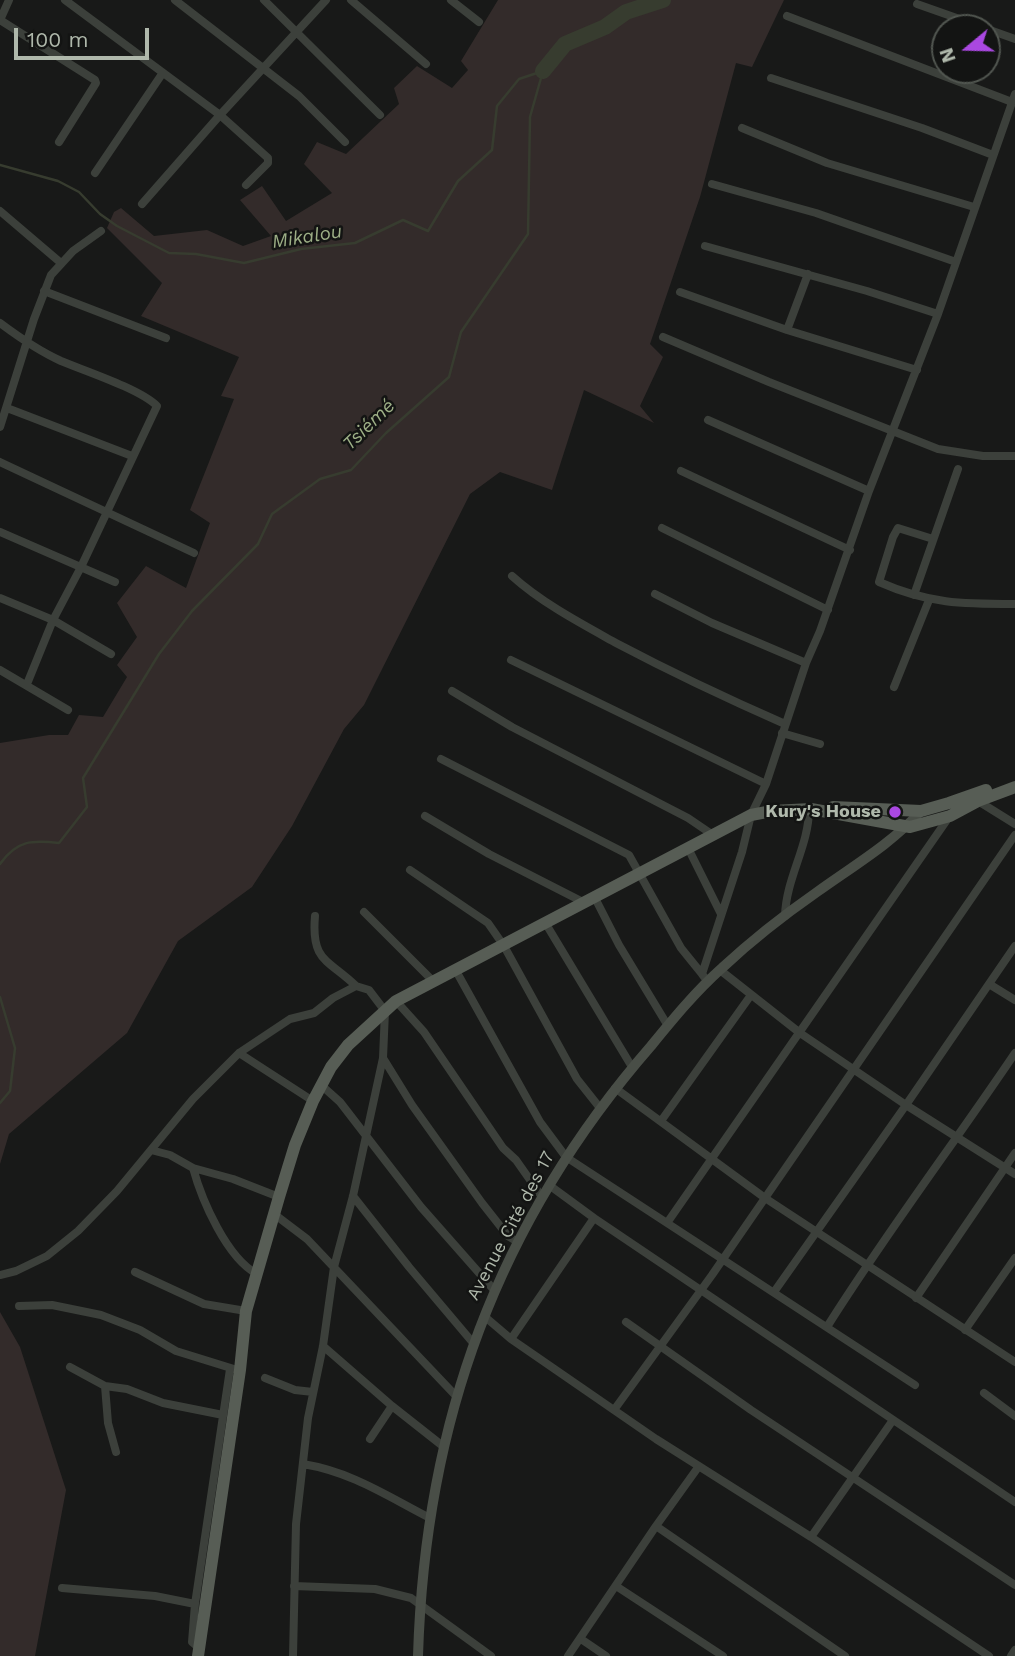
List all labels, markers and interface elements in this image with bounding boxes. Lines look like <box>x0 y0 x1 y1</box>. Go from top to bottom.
scale bar <box>18 14 152 58</box>
north arrow <box>931 14 1001 84</box>
text: 100 m <box>27 27 89 52</box>
text: N <box>934 45 961 66</box>
water label: Mikalou <box>270 220 344 254</box>
water label: Tsiémé <box>338 395 400 455</box>
place label: Kury's House <box>765 801 881 823</box>
marker: Kury's House <box>887 804 903 820</box>
street label: Avenue Cité des 17 <box>463 1148 559 1304</box>

